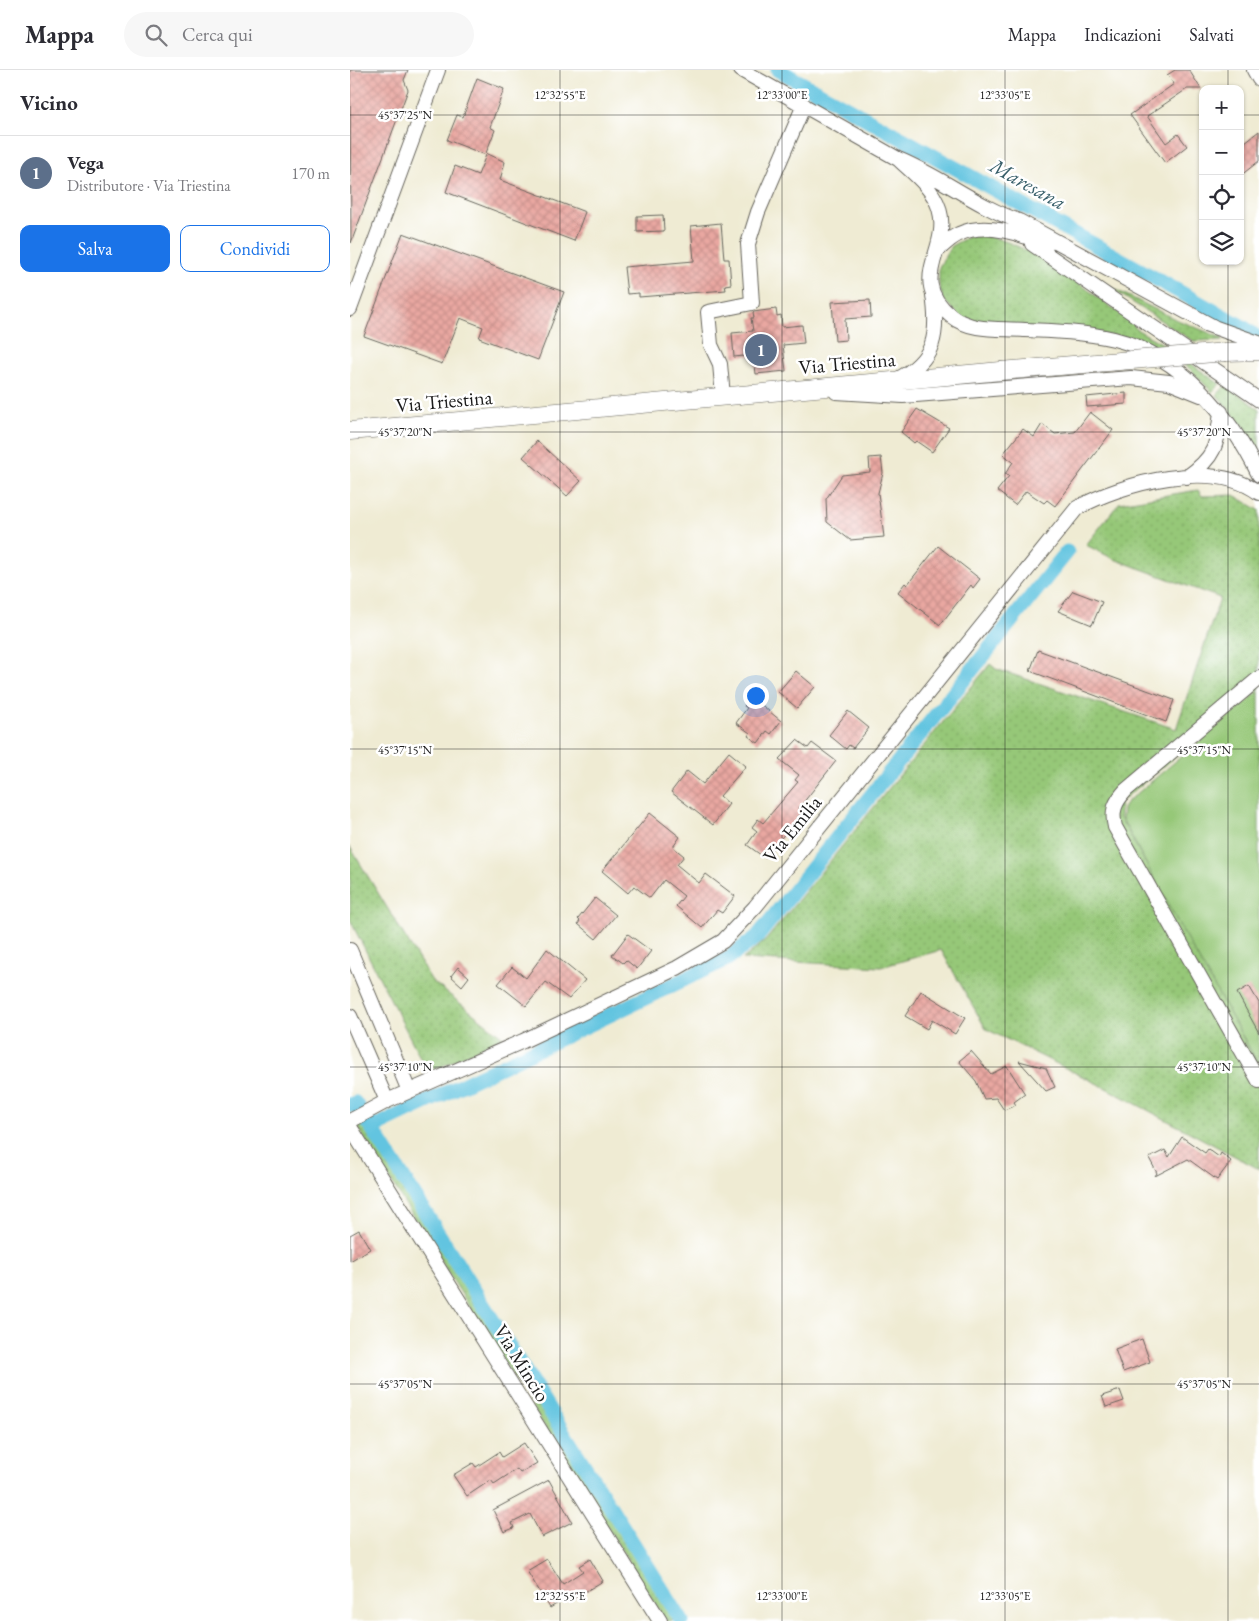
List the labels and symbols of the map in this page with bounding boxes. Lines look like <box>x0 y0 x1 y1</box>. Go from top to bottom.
text: 12°32'55"E <box>534 87 586 103</box>
text: 12°33'00"E <box>756 87 808 103</box>
text: 12°33'05"E <box>979 87 1031 103</box>
text: 45°37'25"N <box>378 107 432 123</box>
water label: Maresana <box>984 151 1071 215</box>
pin: 1 <box>745 331 777 369</box>
street label: Via Triestina <box>798 346 896 380</box>
street label: Via Triestina <box>395 384 493 418</box>
text: 45°37'20"N <box>378 424 432 440</box>
text: 45°37'20"N <box>1177 424 1231 440</box>
your location <box>743 683 769 709</box>
text: 45°37'15"N <box>378 742 432 758</box>
text: 45°37'15"N <box>1177 742 1231 758</box>
street label: Via Emilia <box>757 790 827 868</box>
text: 45°37'10"N <box>378 1059 432 1075</box>
text: 45°37'10"N <box>1177 1059 1231 1075</box>
street label: Via Mincio <box>488 1319 556 1407</box>
text: 45°37'05"N <box>378 1376 432 1392</box>
text: 45°37'05"N <box>1177 1376 1231 1392</box>
text: 12°32'55"E <box>534 1588 586 1604</box>
text: 12°33'00"E <box>756 1588 808 1604</box>
text: 12°33'05"E <box>979 1588 1031 1604</box>

